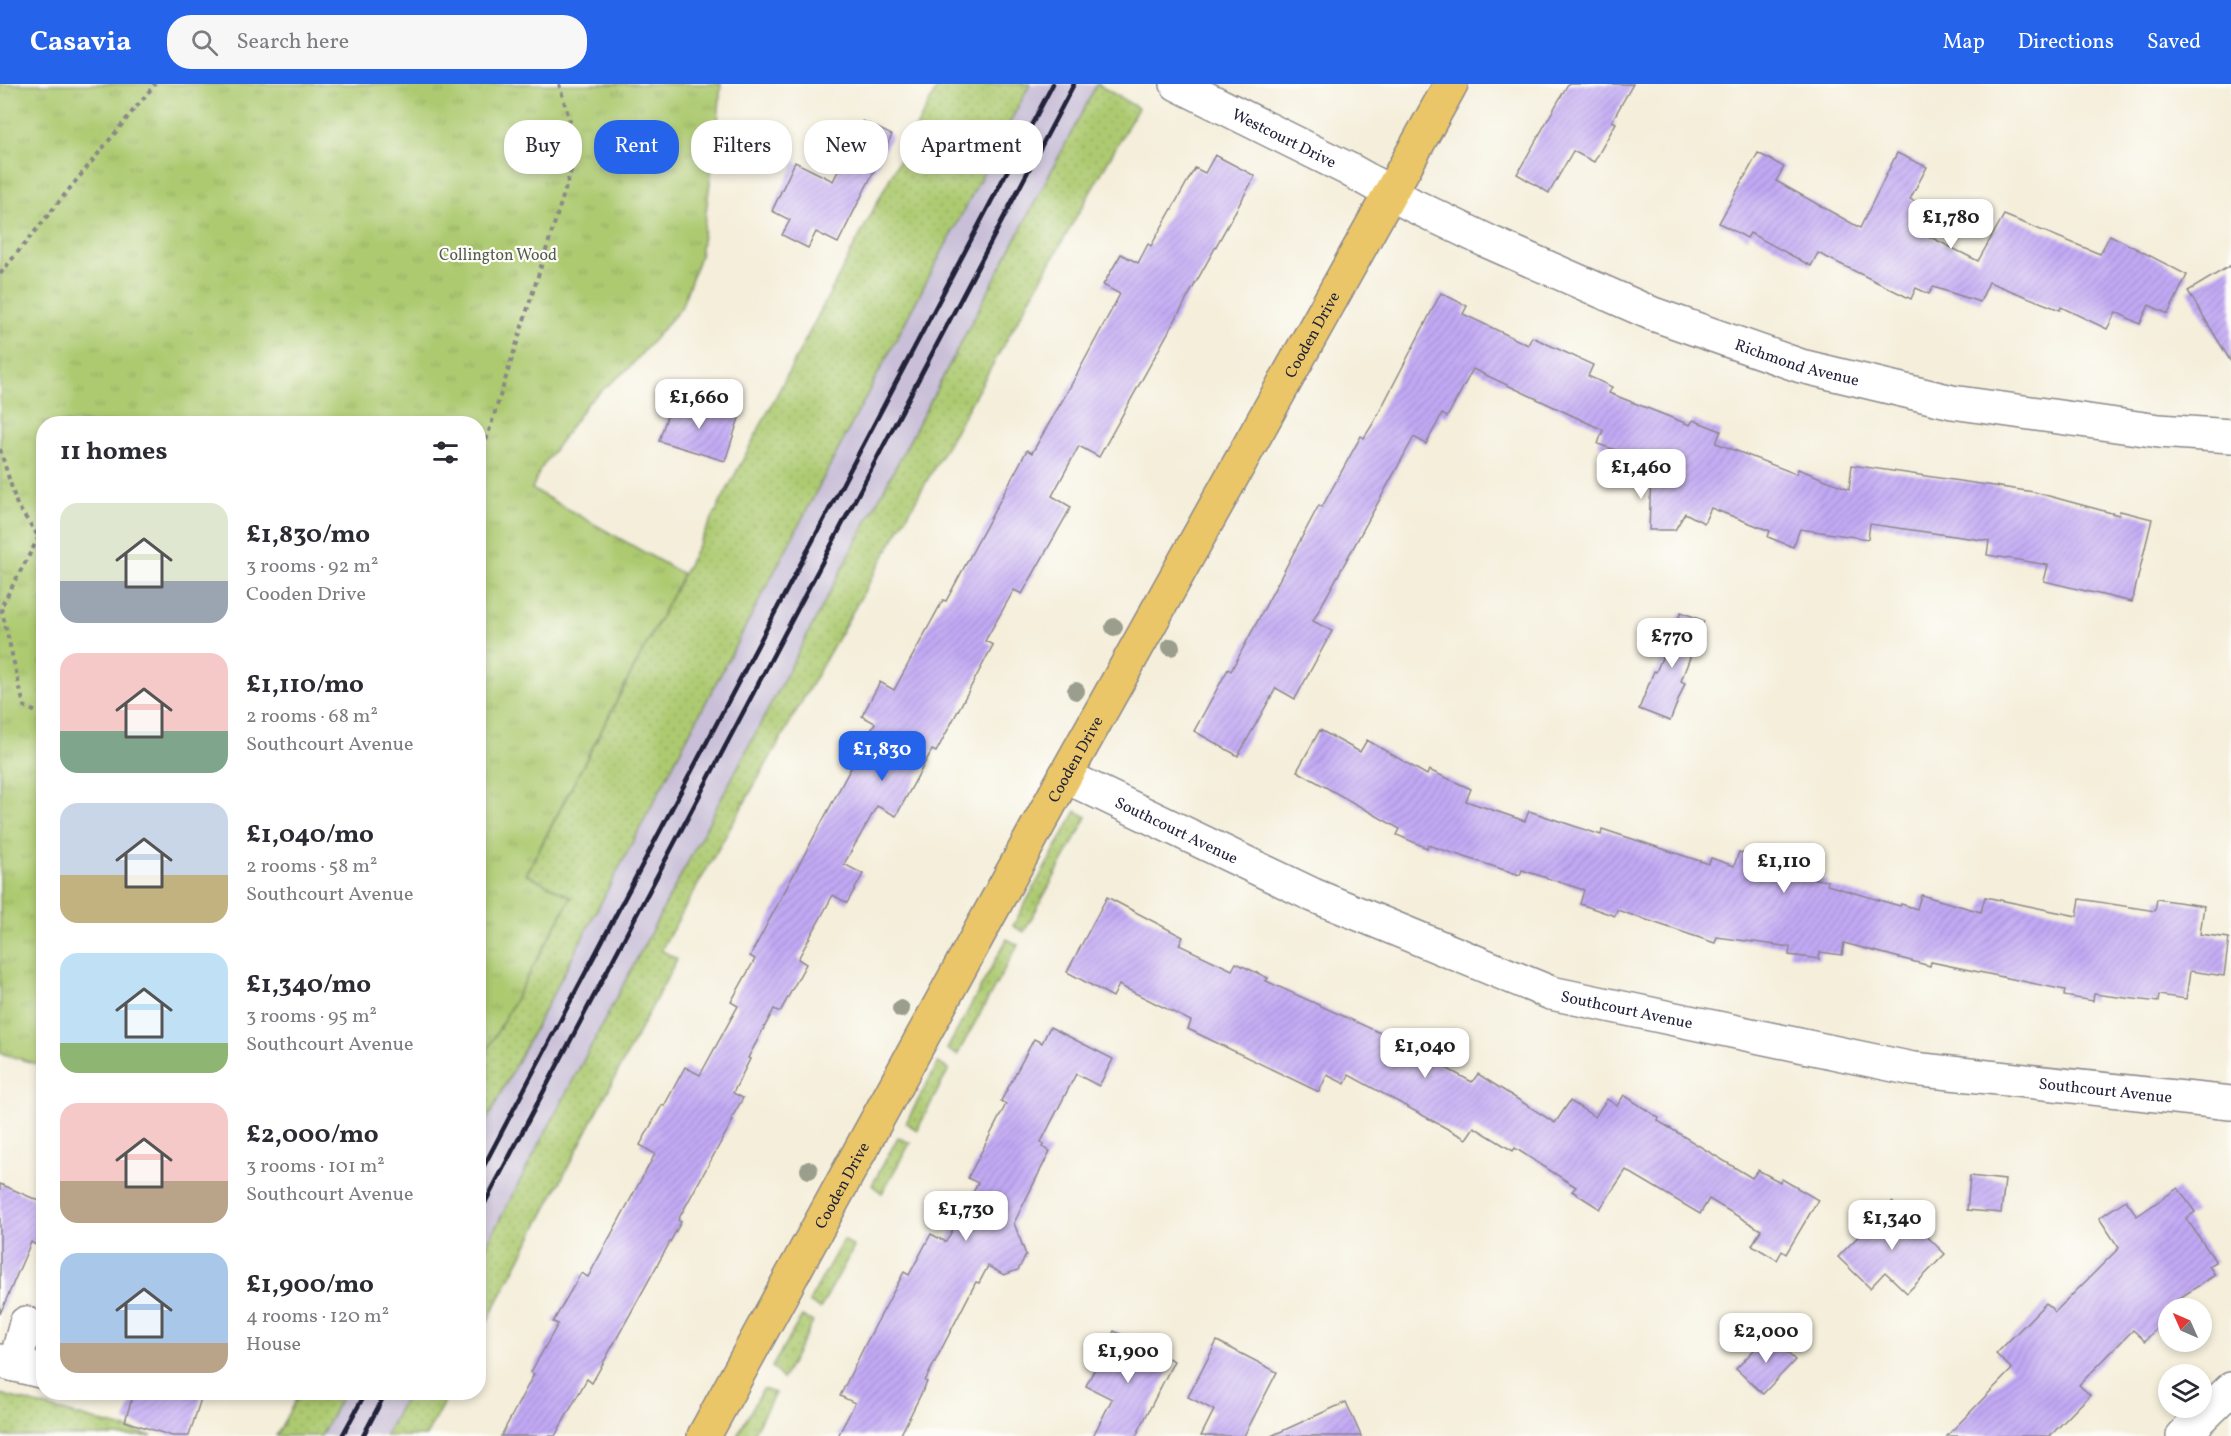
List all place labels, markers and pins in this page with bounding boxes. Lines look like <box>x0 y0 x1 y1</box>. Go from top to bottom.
pin: £1,780 <box>1902 199 2000 250</box>
pin: £1,660 <box>650 379 748 430</box>
pin: £1,460 <box>1592 449 1690 500</box>
pin: £770 <box>1636 618 1708 669</box>
pin: £1,830 <box>833 731 931 782</box>
pin: £1,110 <box>1735 843 1833 894</box>
pin: £1,040 <box>1376 1028 1474 1079</box>
pin: £1,730 <box>917 1191 1015 1242</box>
pin: £1,340 <box>1843 1200 1941 1251</box>
pin: £2,000 <box>1717 1313 1815 1364</box>
pin: £1,900 <box>1079 1333 1177 1384</box>

